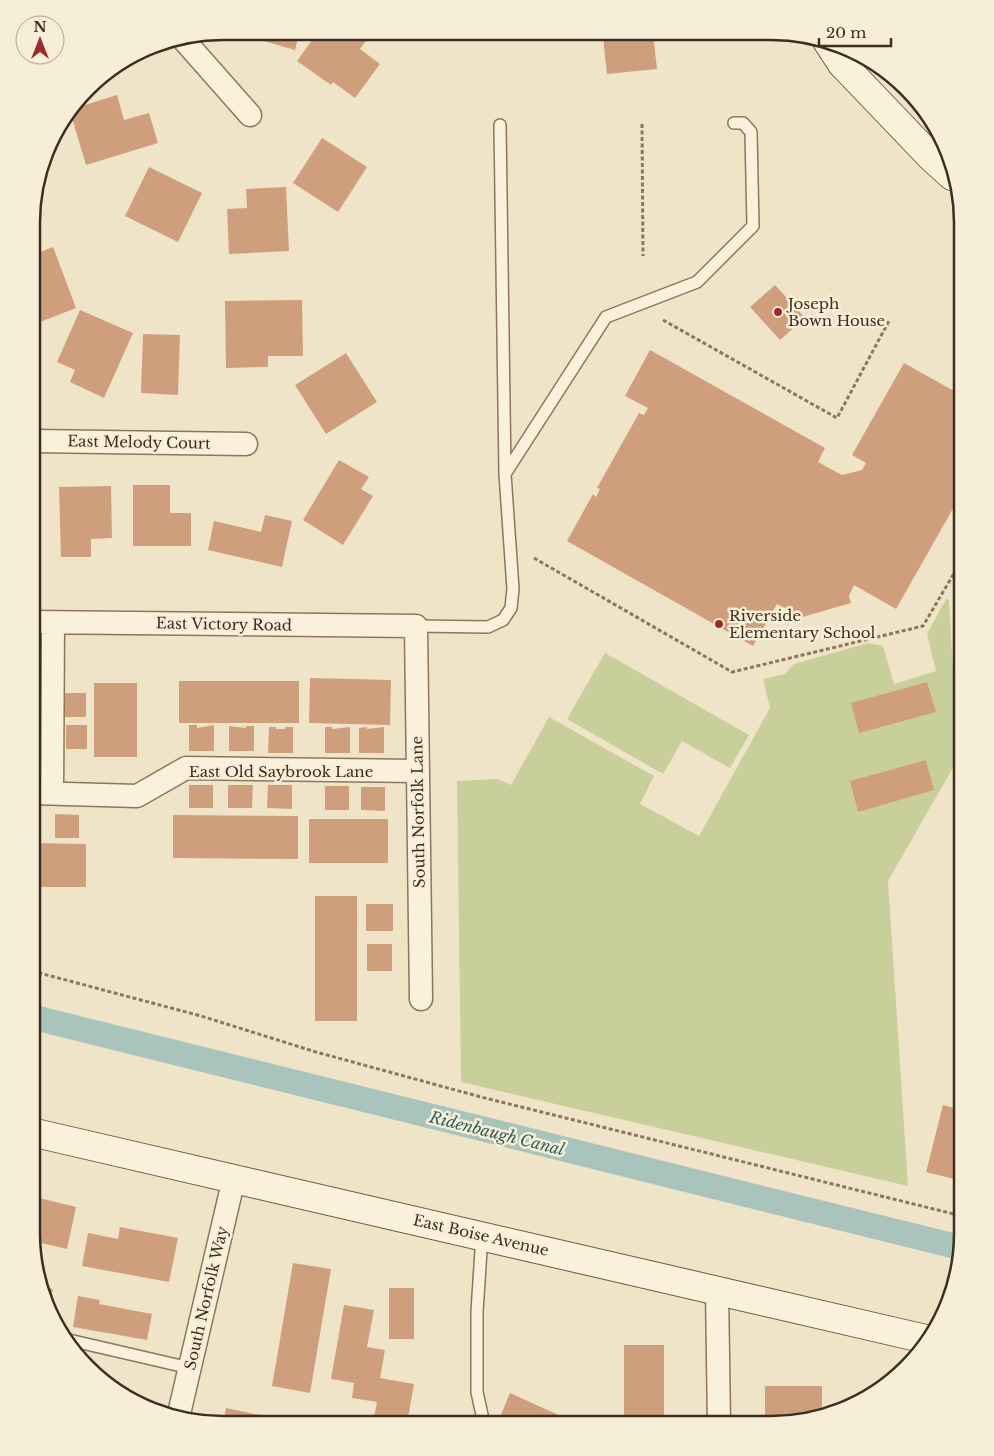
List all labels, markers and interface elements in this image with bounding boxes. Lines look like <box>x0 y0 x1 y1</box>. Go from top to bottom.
north arrow <box>15 15 65 65</box>
scale bar <box>819 15 892 47</box>
text: N <box>33 18 47 36</box>
text: 20 m <box>826 23 866 42</box>
place label: Joseph Bown House <box>786 294 885 330</box>
marker: Joseph Bown House <box>772 306 784 318</box>
street label: East Melody Court <box>67 431 211 453</box>
place label: Riverside Elementary School <box>729 606 876 642</box>
street label: East Victory Road <box>156 613 292 635</box>
marker: Riverside Elementary School <box>713 618 725 630</box>
street label: South Norfolk Lane <box>407 736 429 888</box>
street label: East Old Saybrook Lane <box>189 762 373 781</box>
water label: Ridenbaugh Canal <box>426 1106 568 1160</box>
street label: East Boise Avenue <box>411 1210 551 1260</box>
street label: South Norfolk Way <box>180 1224 232 1372</box>

